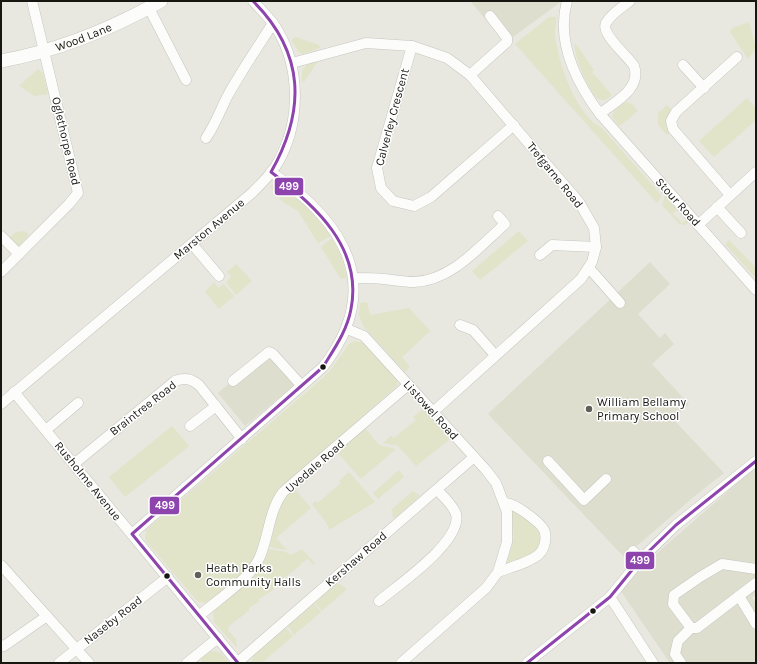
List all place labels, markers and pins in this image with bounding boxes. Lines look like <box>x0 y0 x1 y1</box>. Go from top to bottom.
unlabelled marker <box>318 362 328 372</box>
place label: William Bellamy Primary School <box>597 395 686 423</box>
marker: William Bellamy Primary School <box>584 404 594 414</box>
place label: Heath Parks Community Halls <box>206 561 301 589</box>
marker: Heath Parks Community Halls <box>193 570 203 580</box>
unlabelled marker <box>162 571 172 581</box>
unlabelled marker <box>588 606 598 616</box>

